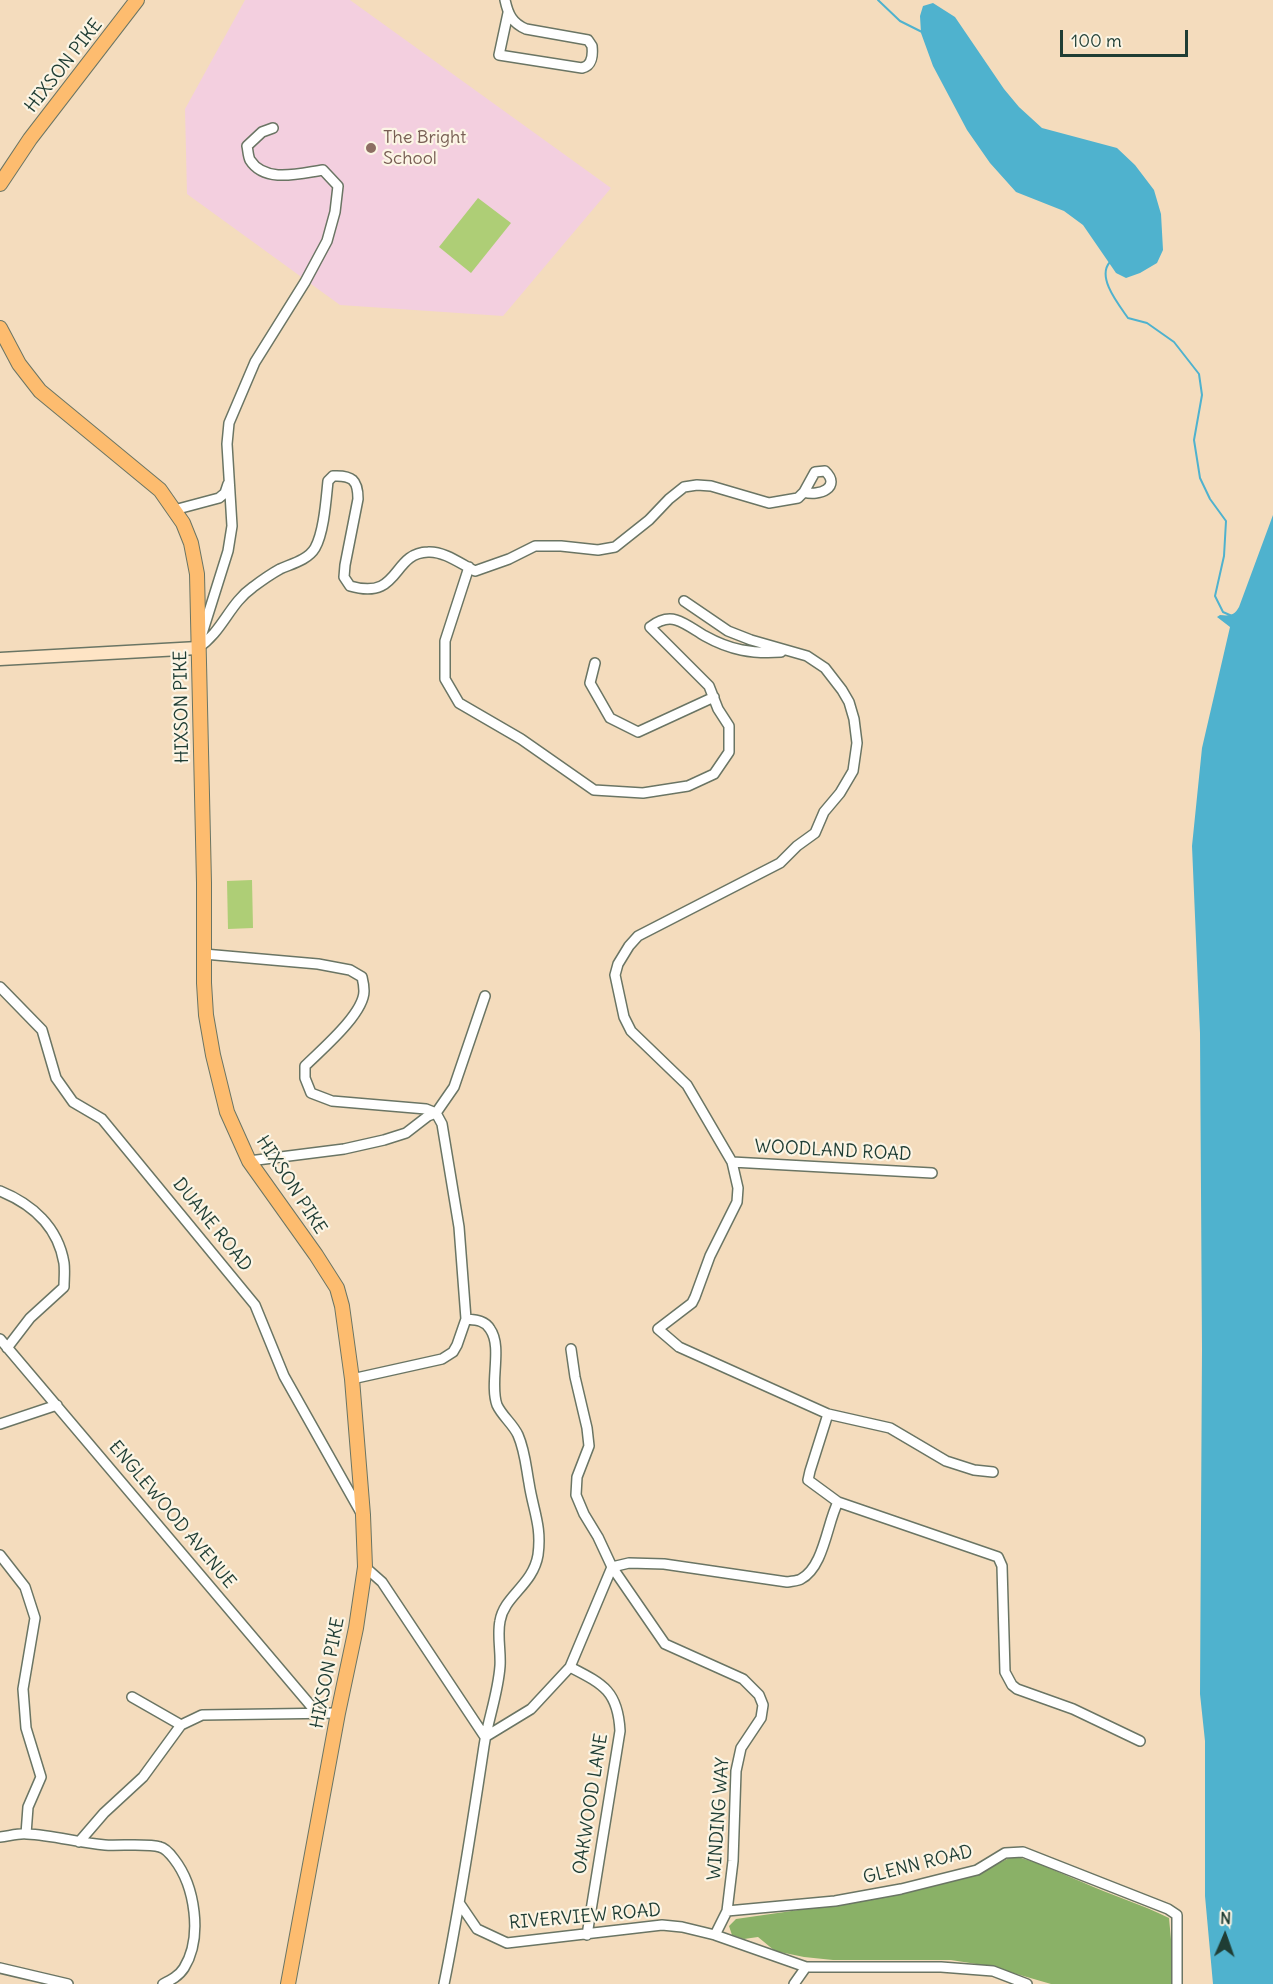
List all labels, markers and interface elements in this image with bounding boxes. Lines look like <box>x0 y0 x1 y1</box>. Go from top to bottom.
street label: HIXSON PIKE <box>21 15 107 117</box>
scale bar <box>1063 18 1190 56</box>
text: 100 m <box>1071 29 1122 52</box>
place label: The Bright School <box>383 127 466 170</box>
marker: The Bright School <box>364 141 378 155</box>
street label: HIXSON PIKE <box>170 650 194 764</box>
street label: HIXSON PIKE <box>251 1132 331 1238</box>
street label: WOODLAND ROAD <box>754 1136 912 1166</box>
street label: DUANE ROAD <box>168 1174 256 1276</box>
street label: ENGLEWOOD AVENUE <box>104 1437 240 1593</box>
street label: HIXSON PIKE <box>307 1616 349 1730</box>
street label: OAKWOOD LANE <box>569 1732 613 1876</box>
street label: WINDING WAY <box>704 1757 734 1881</box>
street label: GLENN ROAD <box>861 1841 975 1889</box>
street label: RIVERVIEW ROAD <box>508 1900 662 1934</box>
north arrow <box>1195 1906 1255 1966</box>
text: N <box>1220 1908 1232 1928</box>

